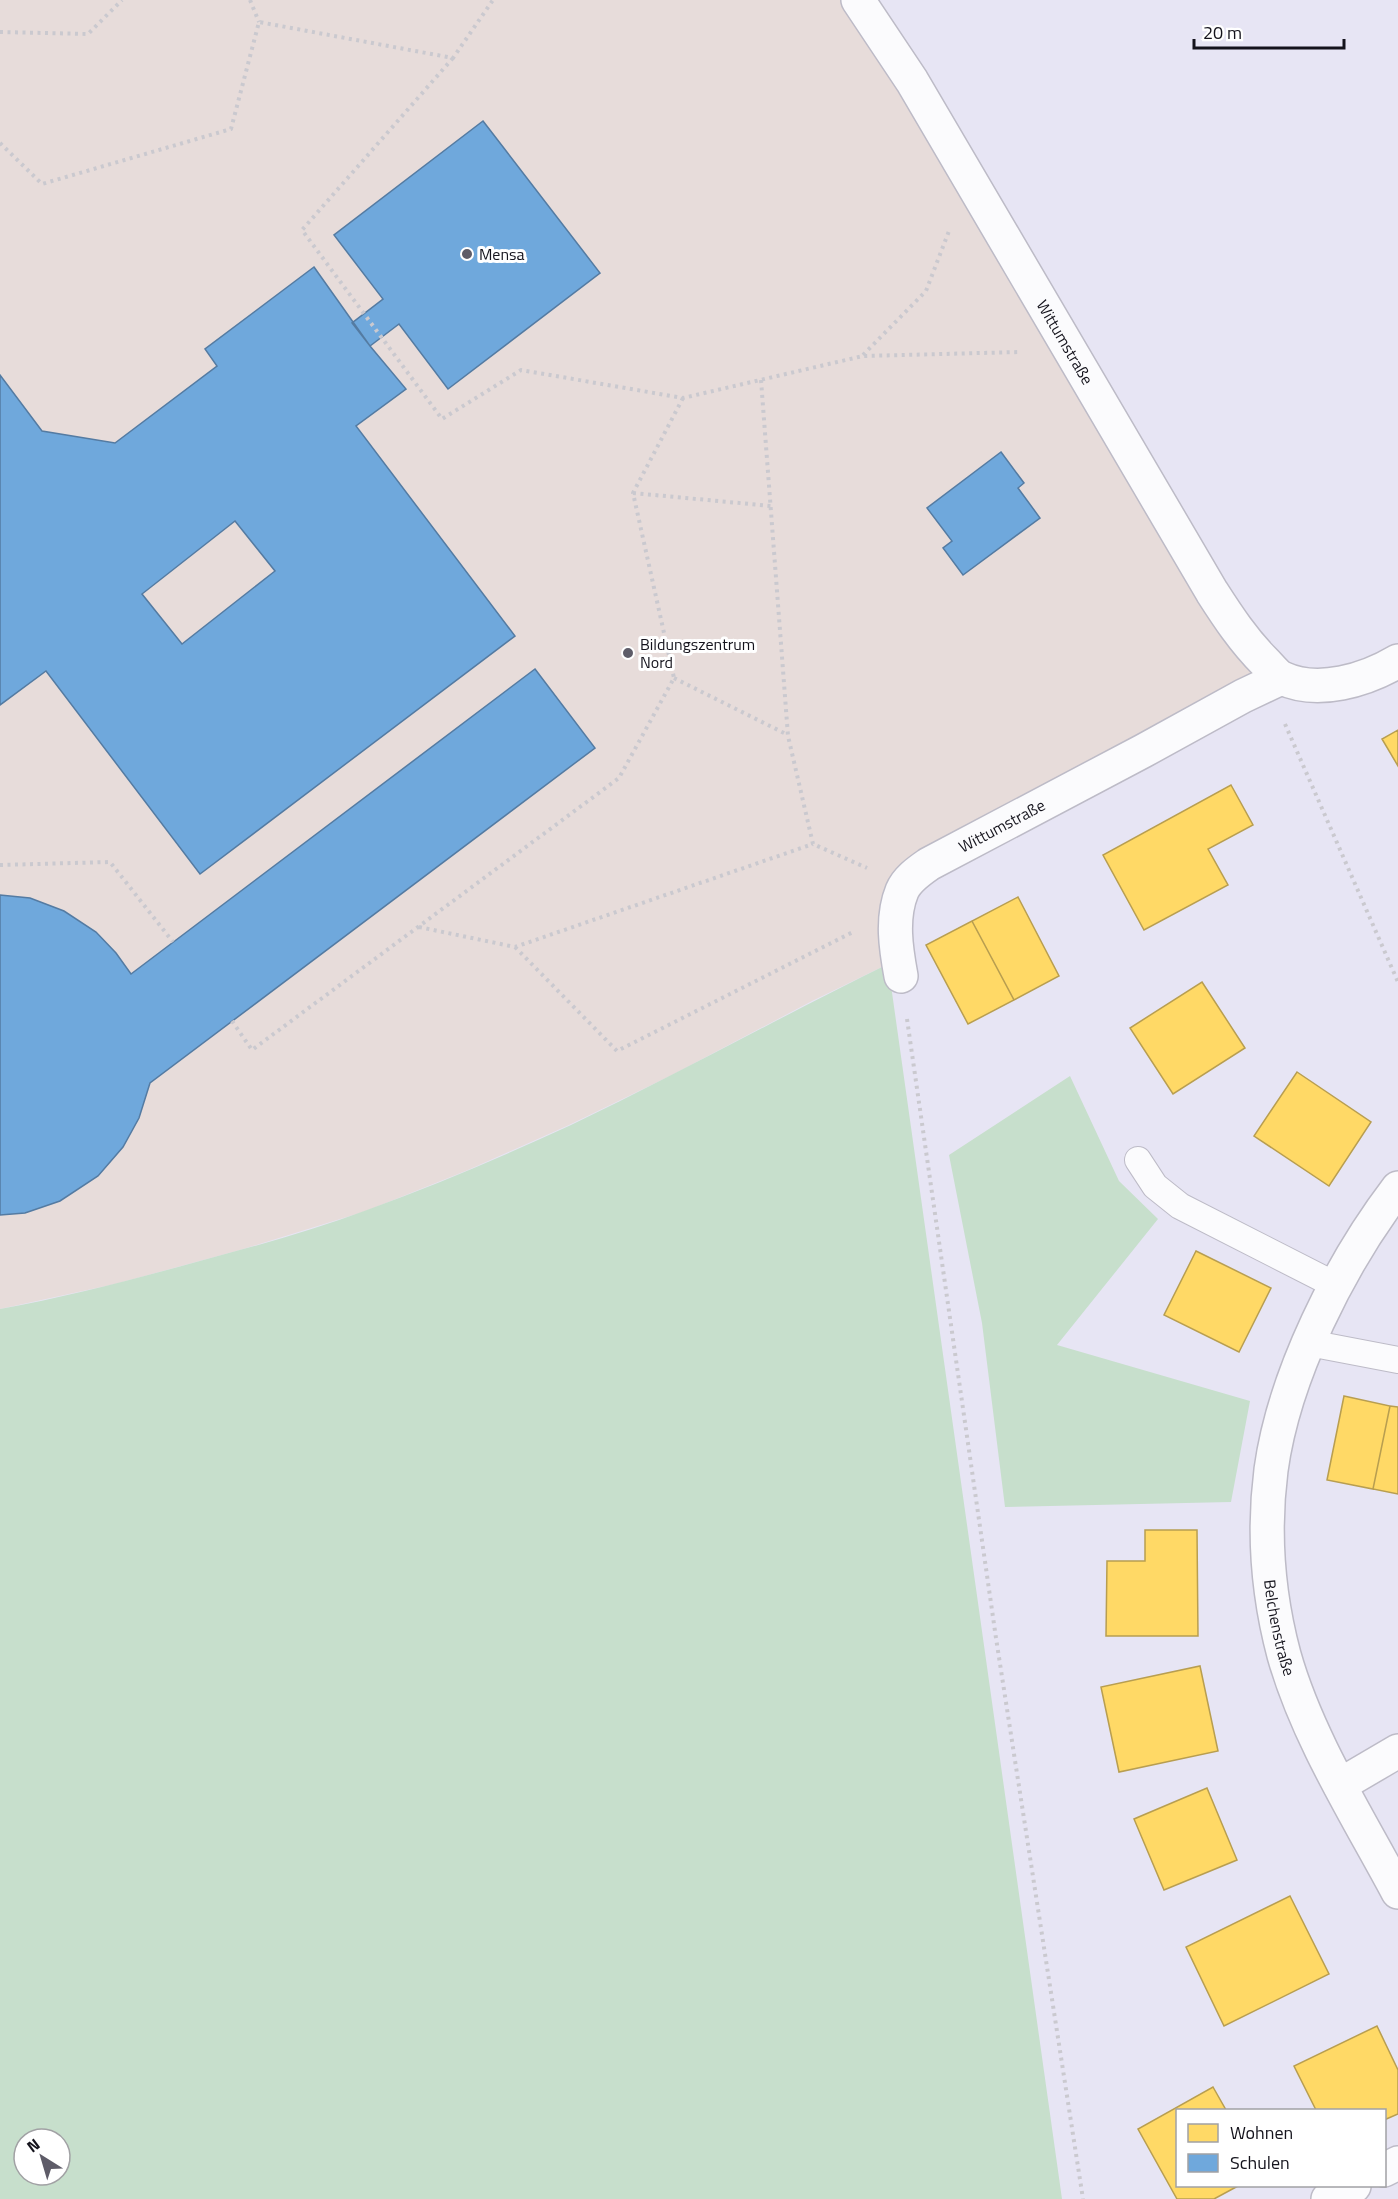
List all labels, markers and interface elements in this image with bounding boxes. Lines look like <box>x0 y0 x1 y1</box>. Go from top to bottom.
scale bar <box>1194 12 1344 50</box>
text: 20 m <box>1203 19 1242 46</box>
place label: Mensa <box>479 242 525 266</box>
marker: Mensa <box>460 247 474 261</box>
street label: Wittumstraße <box>1031 295 1100 389</box>
place label: Bildungszentrum Nord <box>640 632 755 674</box>
marker: Bildungszentrum Nord <box>621 646 635 660</box>
street label: Wittumstraße <box>954 793 1049 858</box>
street label: Belchenstraße <box>1258 1578 1302 1679</box>
legend <box>1176 2109 1386 2187</box>
text: Wohnen <box>1230 2119 1293 2146</box>
north arrow <box>12 2127 72 2187</box>
text: N <box>21 2132 45 2158</box>
text: Schulen <box>1230 2149 1290 2176</box>

